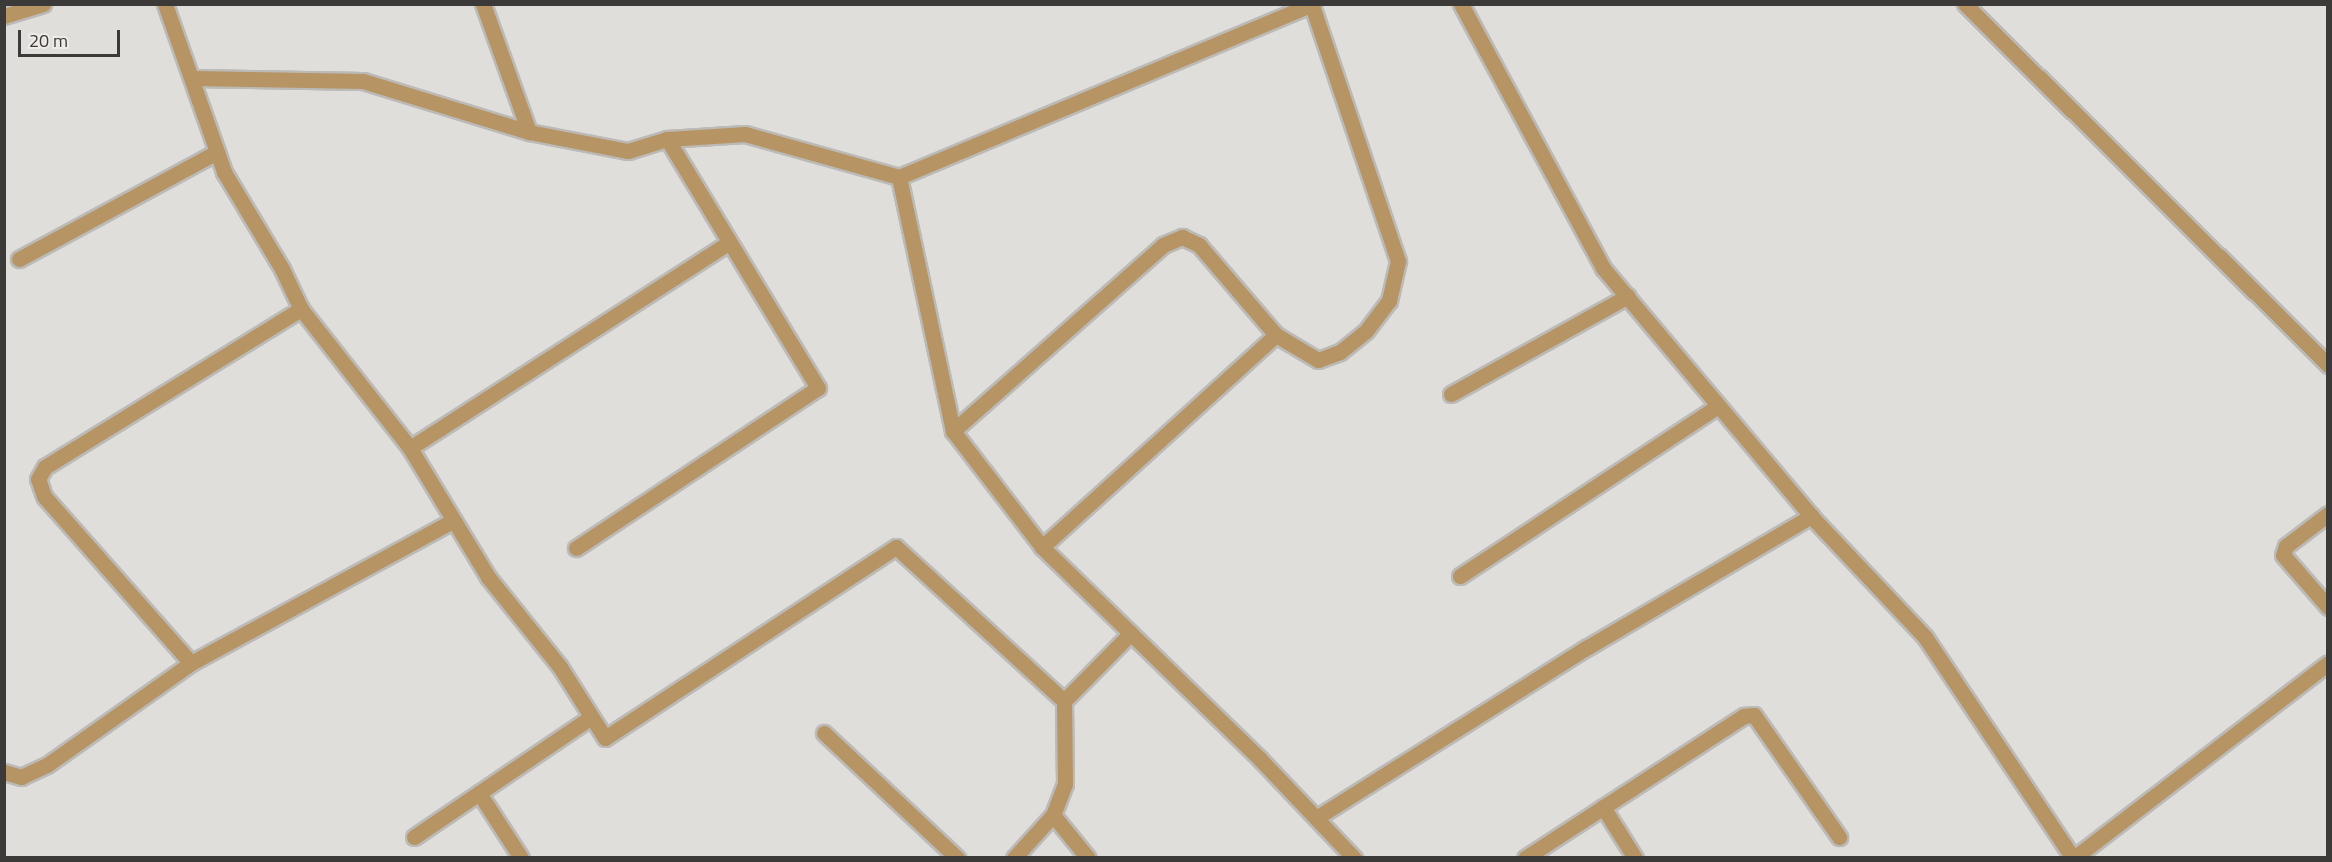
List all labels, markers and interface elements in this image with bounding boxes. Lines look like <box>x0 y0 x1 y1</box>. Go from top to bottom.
scale bar <box>21 18 123 56</box>
text: 20 m <box>29 27 68 54</box>

